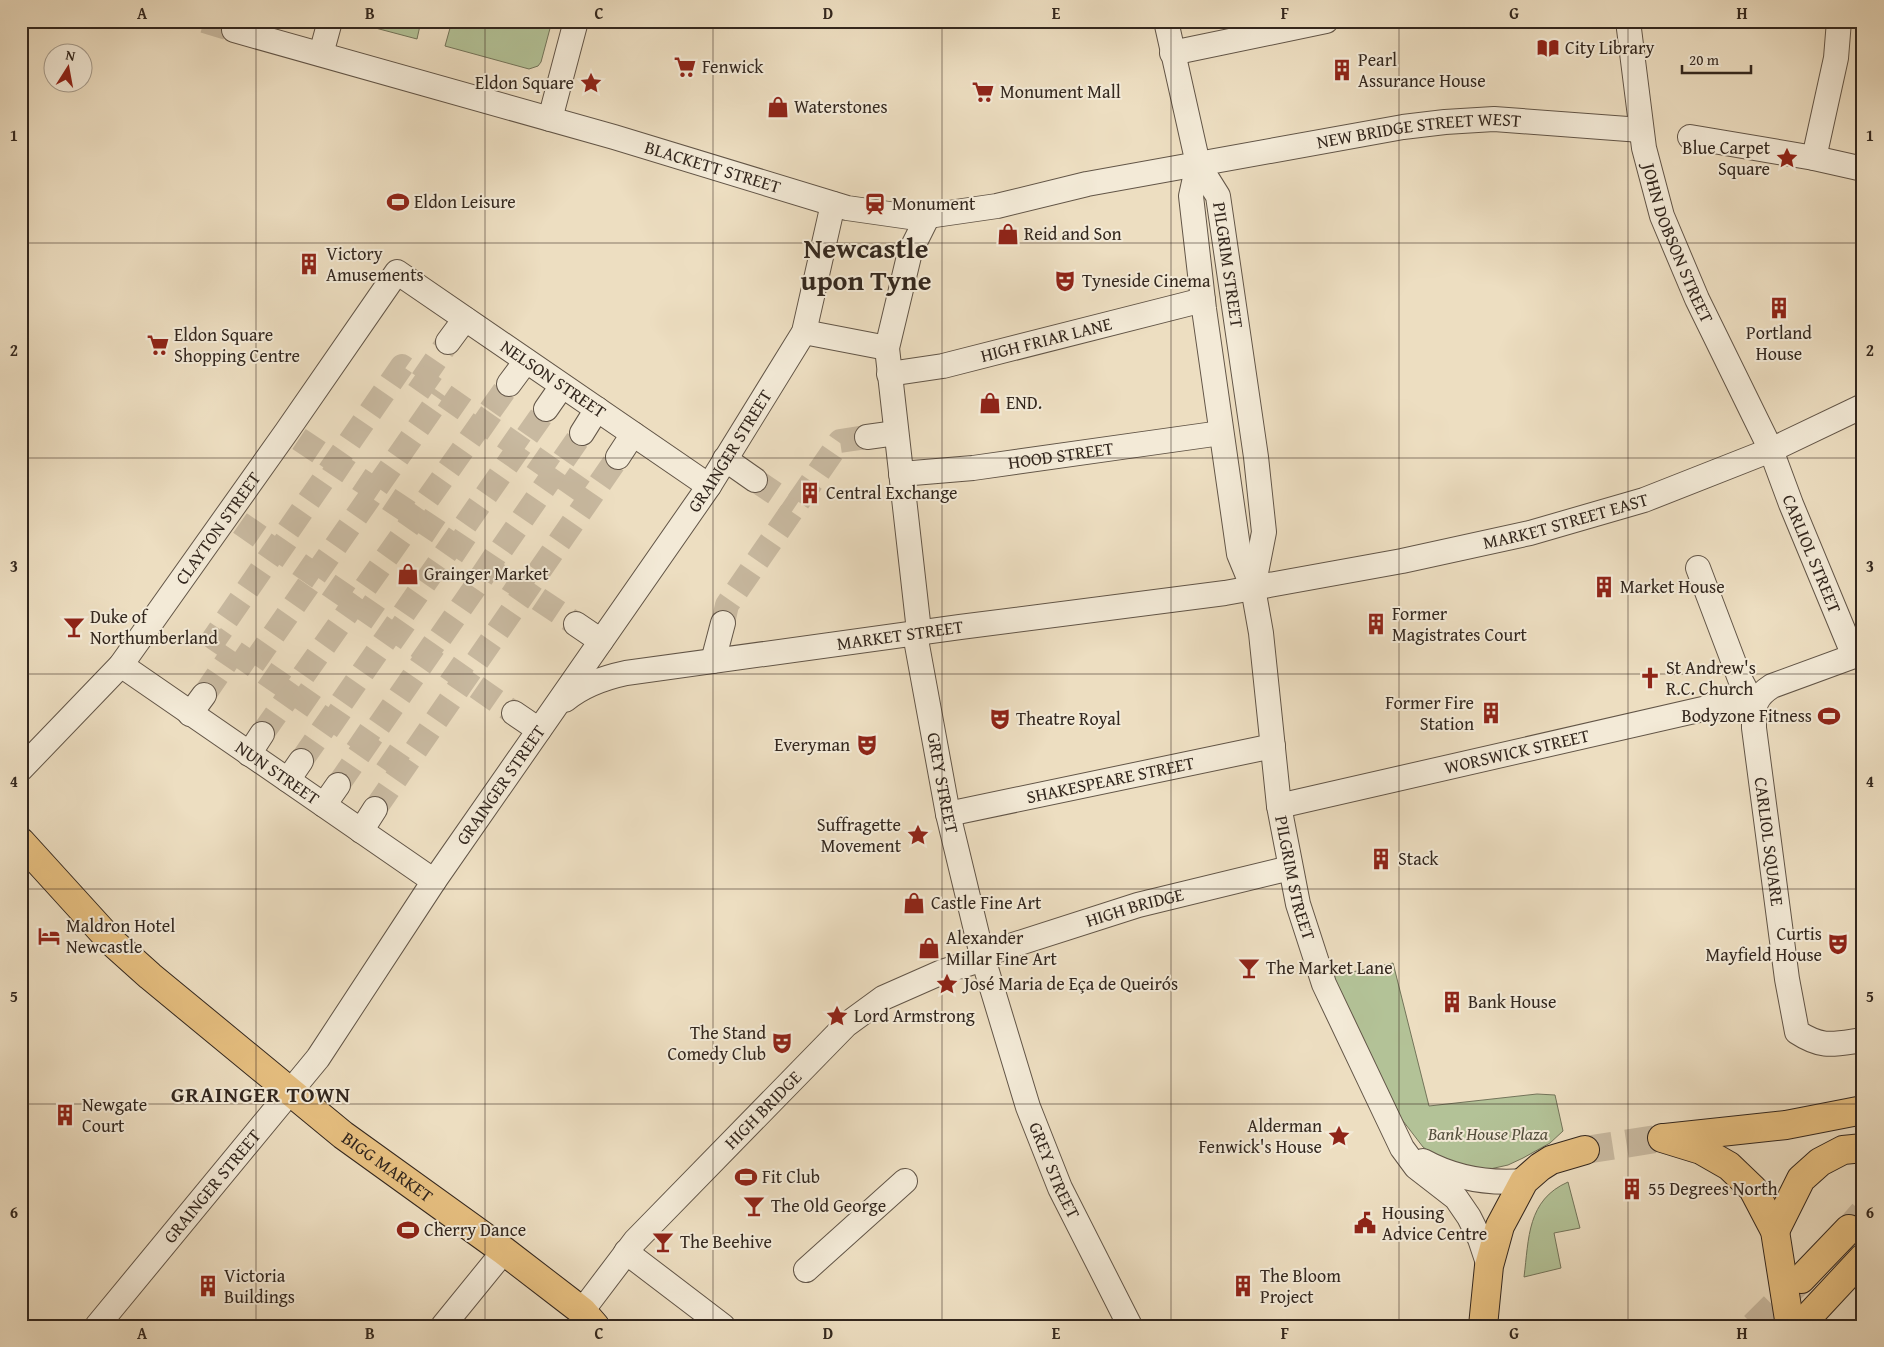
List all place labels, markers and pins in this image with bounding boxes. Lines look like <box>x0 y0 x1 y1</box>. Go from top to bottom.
place label: City Library <box>1565 34 1654 61</box>
library icon: City Library <box>1535 35 1561 61</box>
place label: Pearl Assurance House <box>1358 46 1486 94</box>
place label: Fenwick <box>702 53 764 80</box>
supermarket icon: Fenwick <box>672 54 698 80</box>
building icon: Pearl Assurance House <box>1329 57 1355 83</box>
place label: Eldon Square <box>475 69 574 96</box>
place icon: Eldon Square <box>578 70 604 96</box>
place label: Monument Mall <box>1000 78 1121 105</box>
supermarket icon: Monument Mall <box>970 79 996 105</box>
place label: Waterstones <box>794 93 888 120</box>
shop icon: Waterstones <box>765 94 791 120</box>
place label: Blue Carpet Square <box>1682 134 1771 182</box>
place icon: Blue Carpet Square <box>1774 145 1800 171</box>
place label: Eldon Leisure <box>414 188 516 215</box>
sports icon: Eldon Leisure <box>385 189 411 215</box>
place label: Monument <box>892 190 976 217</box>
station icon: Monument <box>862 191 888 217</box>
place label: Reid and Son <box>1024 220 1122 247</box>
shop icon: Reid and Son <box>995 221 1021 247</box>
place label: Victory Amusements <box>326 240 424 288</box>
building icon: Victory Amusements <box>296 251 322 277</box>
place label: Tyneside Cinema <box>1082 267 1211 294</box>
theatre icon: Tyneside Cinema <box>1052 268 1078 294</box>
building icon: Portland House <box>1766 295 1792 321</box>
place label: Portland House <box>1746 319 1812 367</box>
place label: Eldon Square Shopping Centre <box>174 321 300 369</box>
supermarket icon: Eldon Square Shopping Centre <box>145 332 171 358</box>
place label: END. <box>1006 389 1042 416</box>
shop icon: END. <box>977 390 1003 416</box>
place label: Central Exchange <box>826 479 958 506</box>
building icon: Central Exchange <box>797 480 823 506</box>
place label: Grainger Market <box>424 560 549 587</box>
shop icon: Grainger Market <box>395 561 421 587</box>
place label: Market House <box>1620 573 1725 600</box>
building icon: Market House <box>1591 574 1617 600</box>
place label: Former Magistrates Court <box>1392 600 1528 648</box>
place label: Duke of Northumberland <box>90 603 218 651</box>
building icon: Former Magistrates Court <box>1363 611 1389 637</box>
bar icon: Duke of Northumberland <box>61 614 87 640</box>
place label: St Andrew's R.C. Church <box>1666 654 1756 702</box>
church icon: St Andrew's R.C. Church <box>1637 665 1663 691</box>
place label: Former Fire Station <box>1385 689 1474 737</box>
building icon: Former Fire Station <box>1478 700 1504 726</box>
place label: Bodyzone Fitness <box>1681 702 1812 729</box>
sports icon: Bodyzone Fitness <box>1816 703 1842 729</box>
place label: Theatre Royal <box>1016 705 1121 732</box>
theatre icon: Theatre Royal <box>987 706 1013 732</box>
place label: Everyman <box>774 731 850 758</box>
theatre icon: Everyman <box>854 732 880 758</box>
place label: Suffragette Movement <box>817 811 902 859</box>
place icon: Suffragette Movement <box>905 822 931 848</box>
place label: Stack <box>1398 845 1439 872</box>
building icon: Stack <box>1368 846 1394 872</box>
place label: Castle Fine Art <box>931 889 1042 916</box>
shop icon: Castle Fine Art <box>901 890 927 916</box>
place label: Maldron Hotel Newcastle <box>66 912 175 960</box>
place label: Curtis Mayfield House <box>1705 920 1822 968</box>
hotel icon: Maldron Hotel Newcastle <box>36 923 62 949</box>
place label: Alexander Millar Fine Art <box>946 924 1057 972</box>
theatre icon: Curtis Mayfield House <box>1825 931 1851 957</box>
shop icon: Alexander Millar Fine Art <box>916 935 942 961</box>
place label: The Market Lane <box>1266 954 1393 981</box>
bar icon: The Market Lane <box>1236 955 1262 981</box>
place label: José Maria de Eça de Queirós <box>962 970 1178 997</box>
place icon: José Maria de Eça de Queirós <box>934 971 960 997</box>
place label: Bank House <box>1468 988 1556 1015</box>
building icon: Bank House <box>1439 989 1465 1015</box>
place label: Lord Armstrong <box>854 1002 975 1029</box>
place icon: Lord Armstrong <box>824 1003 850 1029</box>
place label: The Stand Comedy Club <box>667 1019 766 1067</box>
theatre icon: The Stand Comedy Club <box>769 1030 795 1056</box>
place label: Newgate Court <box>82 1091 147 1139</box>
building icon: Newgate Court <box>52 1102 78 1128</box>
place label: Alderman Fenwick's House <box>1198 1112 1322 1160</box>
place icon: Alderman Fenwick's House <box>1326 1123 1352 1149</box>
place label: Fit Club <box>762 1163 820 1190</box>
sports icon: Fit Club <box>733 1164 759 1190</box>
place label: 55 Degrees North <box>1648 1175 1778 1202</box>
building icon: 55 Degrees North <box>1619 1176 1645 1202</box>
place label: The Old George <box>771 1192 886 1219</box>
bar icon: The Old George <box>741 1193 767 1219</box>
place label: Housing Advice Centre <box>1382 1199 1487 1247</box>
public building icon: Housing Advice Centre <box>1352 1210 1378 1236</box>
place label: Cherry Dance <box>424 1216 526 1243</box>
sports icon: Cherry Dance <box>395 1217 421 1243</box>
place label: The Beehive <box>680 1228 772 1255</box>
bar icon: The Beehive <box>650 1229 676 1255</box>
place label: Victoria Buildings <box>224 1262 295 1310</box>
place label: The Bloom Project <box>1260 1262 1341 1310</box>
building icon: Victoria Buildings <box>195 1273 221 1299</box>
building icon: The Bloom Project <box>1230 1273 1256 1299</box>

